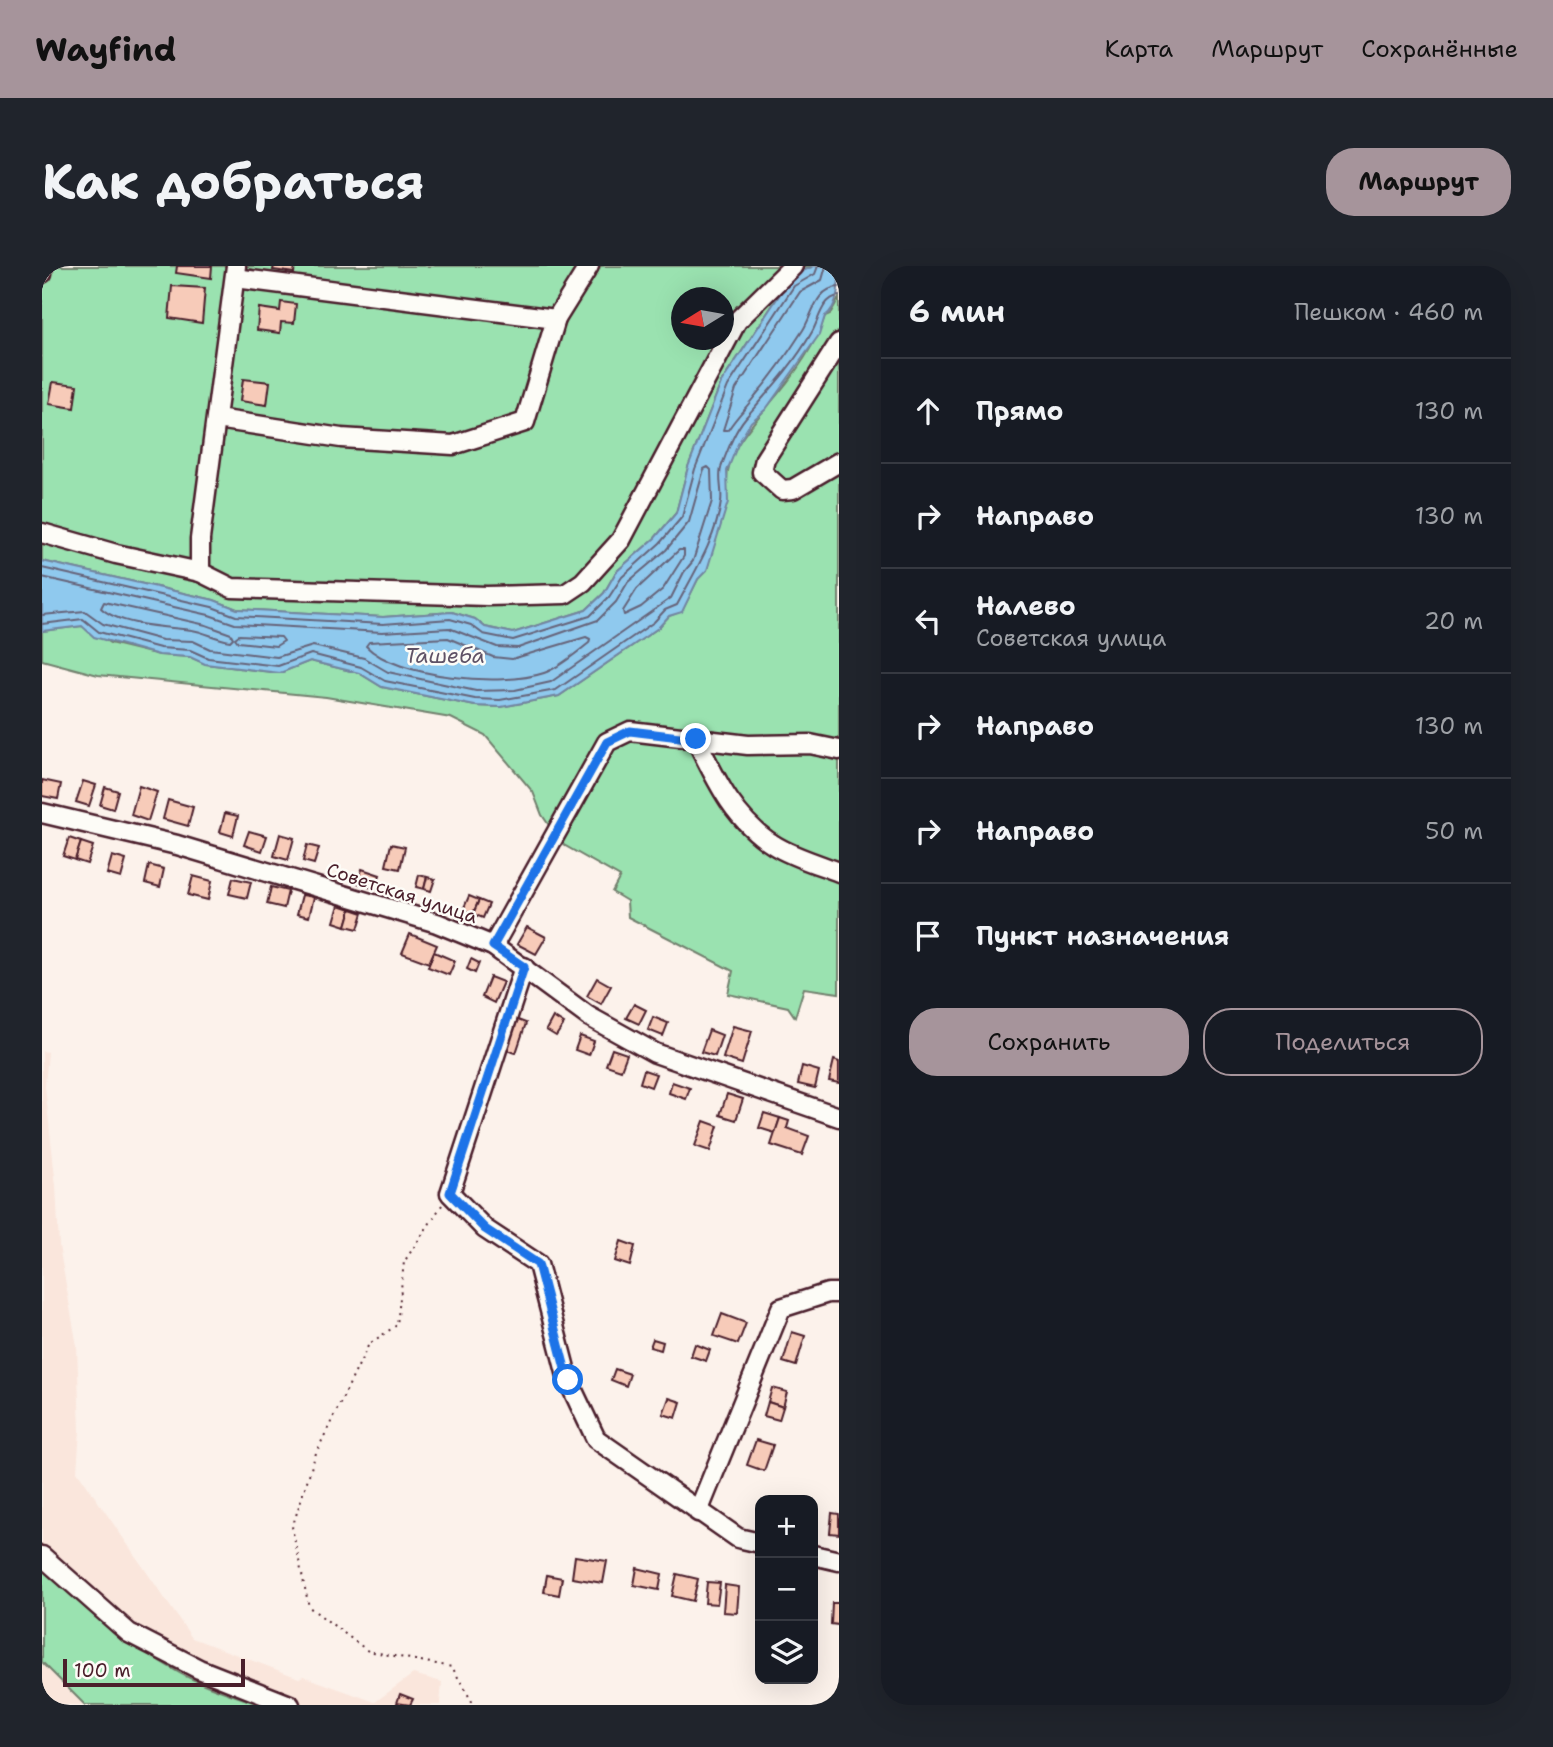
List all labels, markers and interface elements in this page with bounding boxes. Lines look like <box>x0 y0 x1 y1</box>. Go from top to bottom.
text: Wayfind <box>35 27 176 72</box>
text: Карта <box>1105 33 1173 65</box>
text: Маршрут <box>1211 33 1323 65</box>
text: Сохранённые <box>1361 33 1518 65</box>
button: Маршрут <box>1326 148 1511 216</box>
text: Как добраться <box>42 149 424 215</box>
north arrow <box>671 287 734 350</box>
text: 6 мин <box>909 291 1005 332</box>
text: Пешком · 460 m <box>1294 297 1483 327</box>
icon: ahead <box>909 392 947 430</box>
text: Прямо <box>976 393 1064 428</box>
text: 130 m <box>1415 396 1483 426</box>
icon: right <box>909 497 947 535</box>
text: Направо <box>976 498 1094 533</box>
text: 130 m <box>1415 501 1483 531</box>
text: Налево <box>976 588 1076 623</box>
icon: left <box>909 602 947 640</box>
text: 20 m <box>1424 606 1483 636</box>
text: Советская улица <box>976 623 1166 653</box>
water label: Ташеба <box>405 642 485 670</box>
icon: right <box>909 707 947 745</box>
text: Направо <box>976 708 1094 743</box>
text: 130 m <box>1415 711 1483 741</box>
route end <box>680 723 711 754</box>
icon: right <box>909 812 947 850</box>
text: Направо <box>976 813 1094 848</box>
text: 50 m <box>1425 816 1483 846</box>
street label: Советская улица <box>323 857 481 929</box>
icon: arrive <box>909 917 947 955</box>
text: Пункт назначения <box>976 918 1229 953</box>
button: Сохранить <box>909 1008 1189 1076</box>
button: Поделиться <box>1203 1008 1483 1076</box>
route start <box>552 1364 583 1395</box>
map controls <box>755 1495 818 1684</box>
button: + <box>755 1495 818 1558</box>
button: − <box>755 1558 818 1621</box>
button: layers <box>755 1621 818 1684</box>
scale bar <box>63 1656 245 1688</box>
text: 100 m <box>74 1658 131 1683</box>

